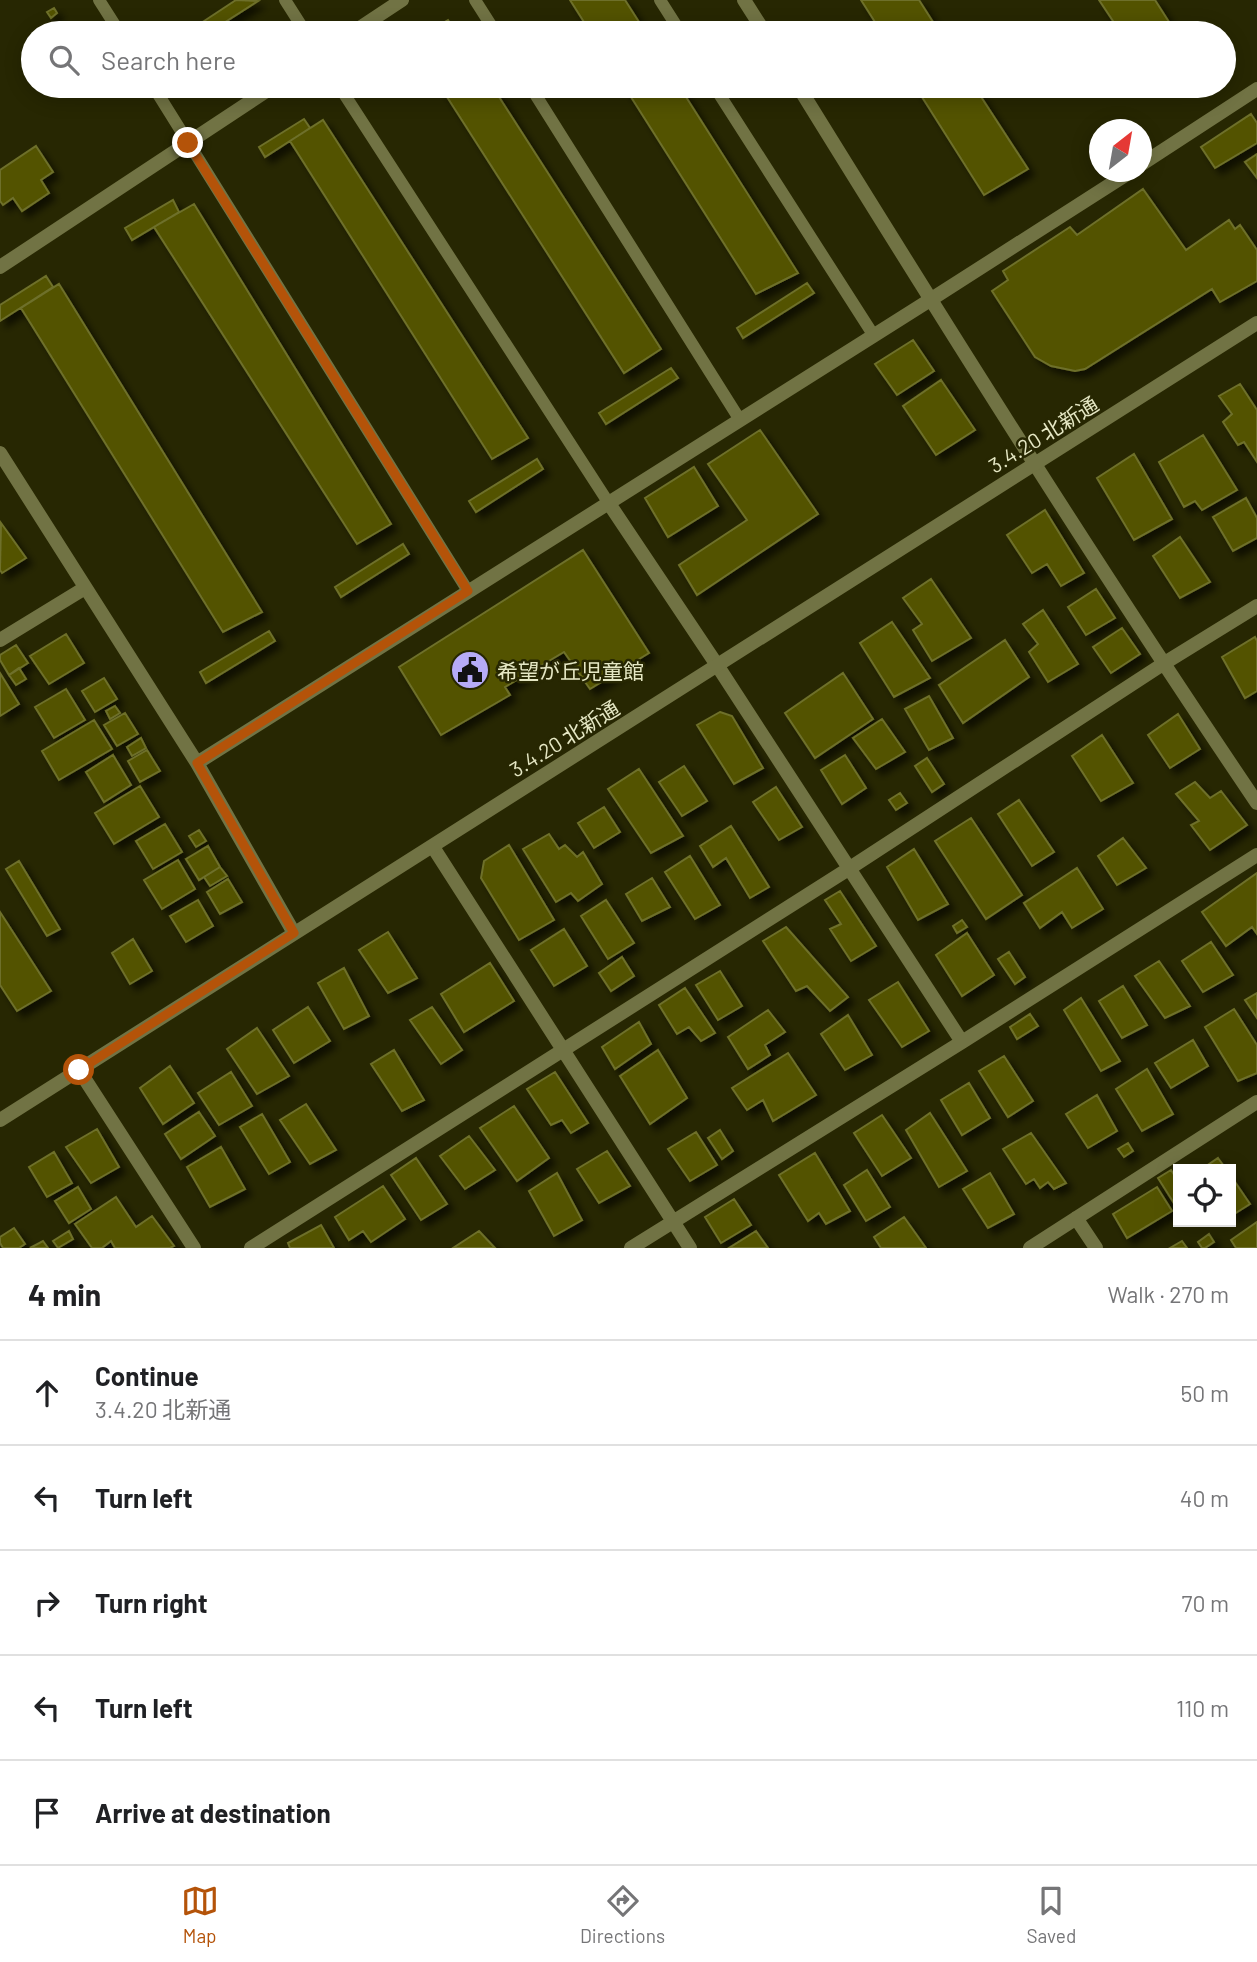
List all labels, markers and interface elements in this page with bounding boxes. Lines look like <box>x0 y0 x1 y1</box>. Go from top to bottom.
search box <box>21 21 1236 98</box>
icon: search <box>45 41 83 79</box>
text: Search here <box>101 44 236 75</box>
north arrow <box>1089 119 1152 182</box>
route end <box>172 127 203 158</box>
street label: 3.4.20 北新通 <box>984 390 1102 478</box>
public building icon: 希望が丘児童館 <box>449 649 491 691</box>
place label: 希望が丘児童館 <box>497 658 644 683</box>
street label: 3.4.20 北新通 <box>505 694 623 782</box>
route start <box>63 1054 94 1085</box>
map controls <box>1173 1164 1236 1227</box>
button: locate <box>1173 1164 1236 1227</box>
text: 4 min <box>28 1276 101 1312</box>
text: Walk · 270 m <box>1107 1280 1229 1308</box>
text: Continue <box>95 1360 199 1391</box>
icon: ahead <box>28 1374 66 1412</box>
text: 50 m <box>1181 1379 1229 1407</box>
text: 3.4.20 北新通 <box>95 1395 231 1423</box>
icon: left <box>28 1479 66 1517</box>
text: Turn left <box>95 1482 193 1513</box>
text: 40 m <box>1180 1484 1229 1512</box>
icon: right <box>28 1584 66 1622</box>
text: Turn right <box>95 1587 208 1618</box>
text: 70 m <box>1182 1589 1229 1617</box>
icon: left <box>28 1689 66 1727</box>
text: Turn left <box>95 1692 193 1723</box>
text: 110 m <box>1176 1694 1229 1722</box>
icon: arrive <box>28 1794 66 1832</box>
text: Arrive at destination <box>95 1797 331 1828</box>
tab: Map <box>181 1882 219 1947</box>
tab: Directions <box>580 1882 665 1947</box>
tab: Saved <box>1026 1882 1076 1947</box>

